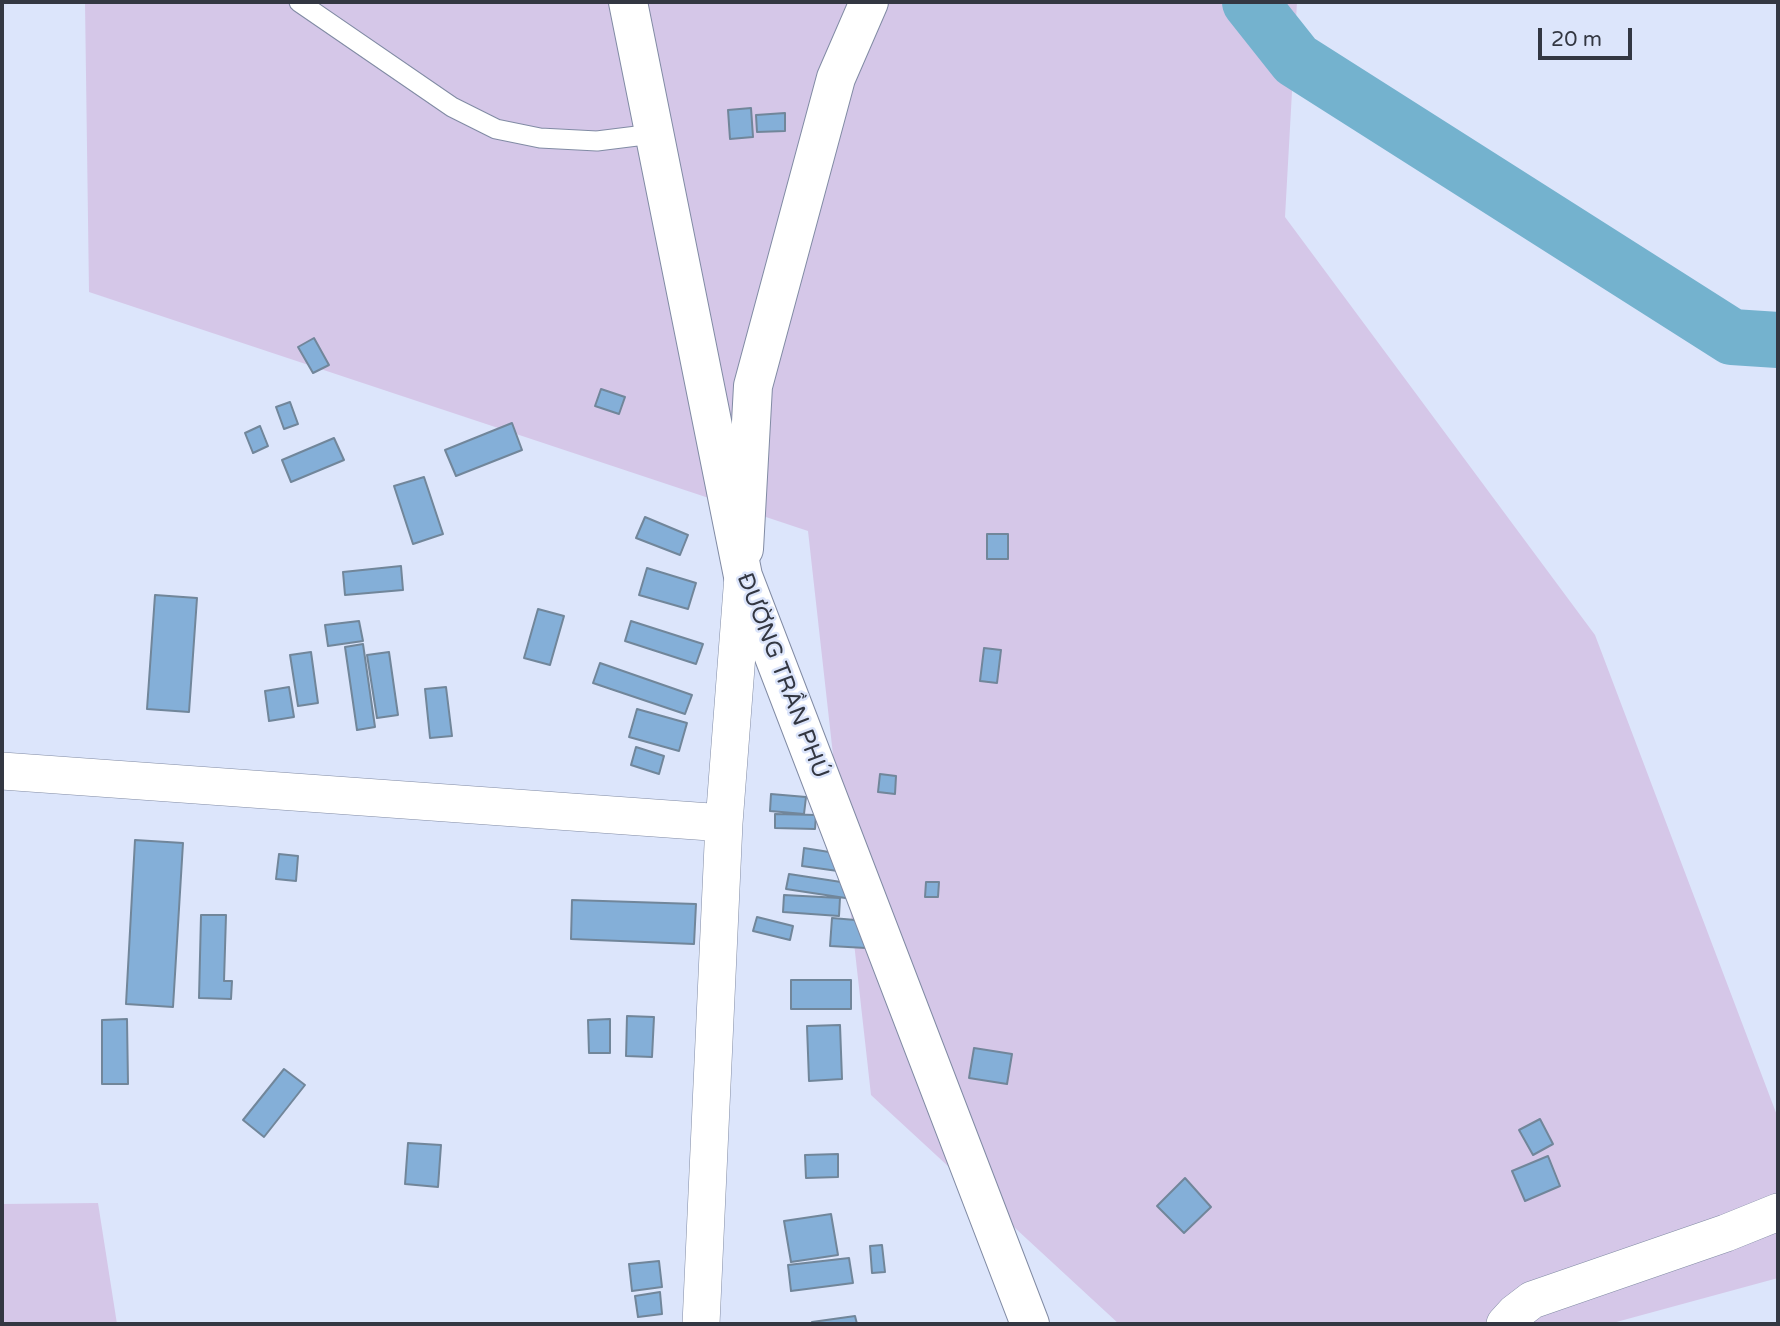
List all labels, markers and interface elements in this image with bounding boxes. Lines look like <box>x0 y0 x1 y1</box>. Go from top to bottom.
scale bar <box>1542 14 1636 58</box>
text: 20 m <box>1551 27 1602 52</box>
street label: ĐƯỜNG TRẦN PHÚ <box>730 569 834 783</box>

